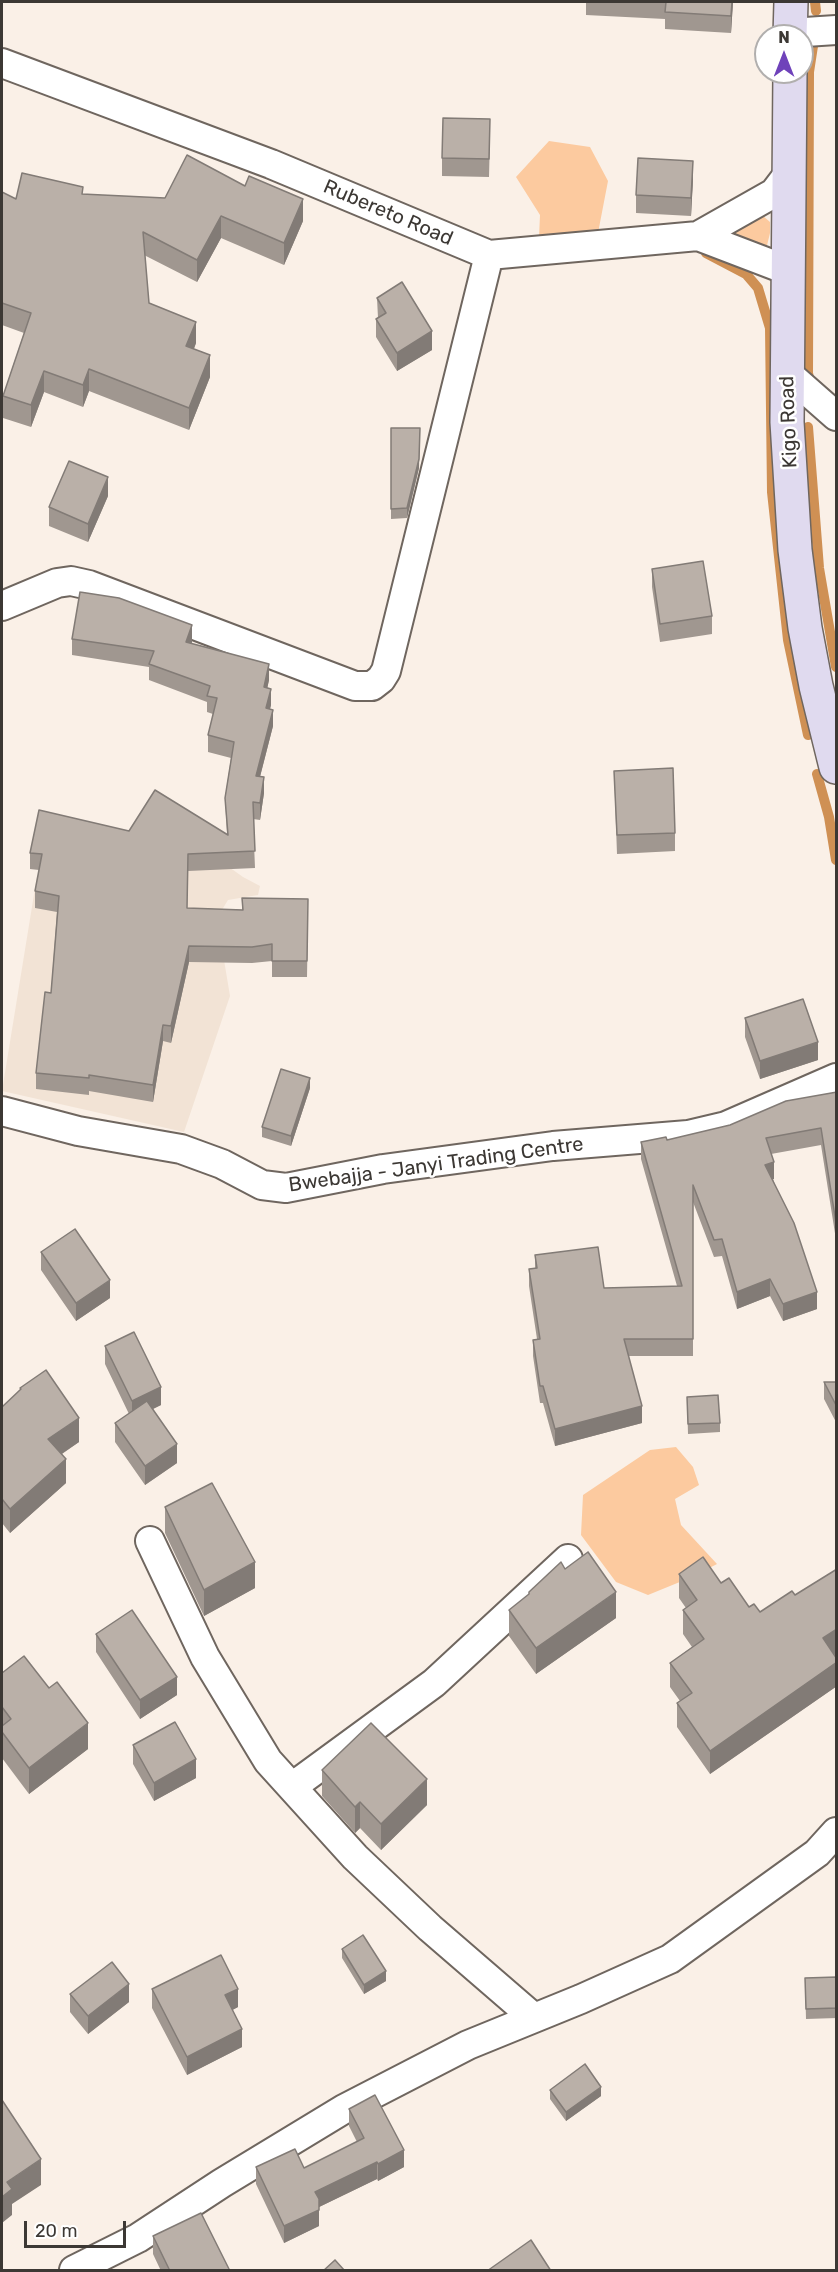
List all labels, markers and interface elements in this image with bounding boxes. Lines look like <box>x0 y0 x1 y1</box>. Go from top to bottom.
north arrow <box>754 24 814 84</box>
text: N <box>778 28 790 47</box>
street label: Rubereto Road <box>320 175 456 251</box>
street label: Kigo Road <box>775 375 803 469</box>
street label: Bwebajja - Janyi Trading Centre <box>287 1132 585 1198</box>
scale bar <box>27 2209 129 2247</box>
text: 20 m <box>35 2220 77 2242</box>

